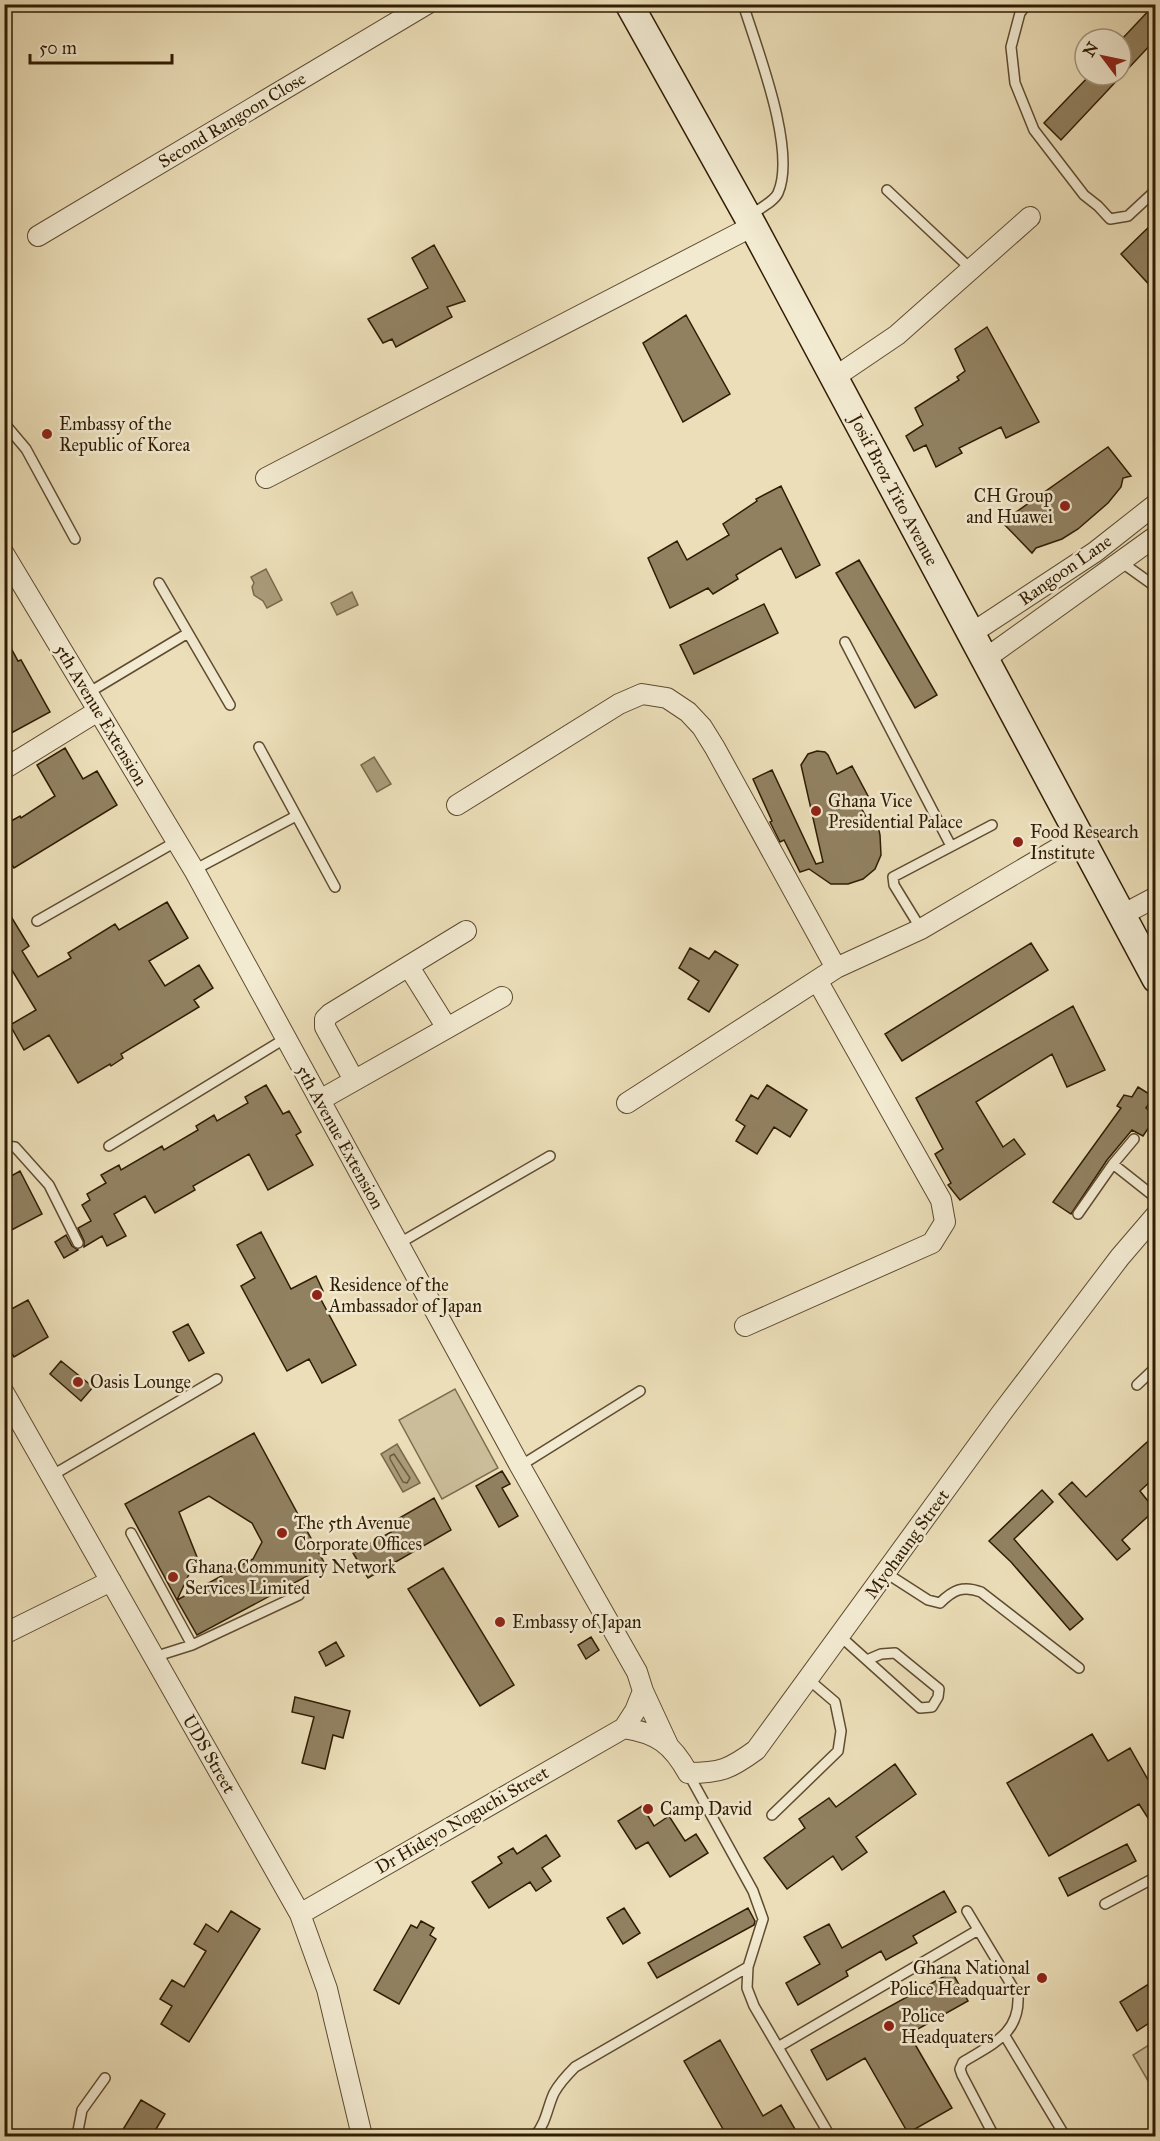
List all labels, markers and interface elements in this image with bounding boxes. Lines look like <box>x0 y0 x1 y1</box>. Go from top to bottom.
scale bar <box>30 27 172 65</box>
north arrow <box>1073 27 1133 87</box>
text: 50 m <box>39 37 77 59</box>
text: N <box>1079 38 1103 60</box>
street label: Second Rangoon Close <box>154 67 310 174</box>
street label: Josif Broz Tito Avenue <box>843 409 943 570</box>
place label: Embassy of the Republic of Korea <box>59 413 190 456</box>
marker: Embassy of the Republic of Korea <box>40 427 54 441</box>
place label: CH Group and Huawei <box>966 485 1053 528</box>
marker: CH Group and Huawei <box>1058 499 1072 513</box>
street label: Rangoon Lane <box>1014 530 1116 611</box>
street label: 5th Avenue Extension <box>50 640 152 790</box>
place label: Ghana Vice Presidential Palace <box>828 790 963 833</box>
marker: Ghana Vice Presidential Palace <box>809 804 823 818</box>
place label: Food Research Institute <box>1030 821 1139 864</box>
marker: Food Research Institute <box>1011 835 1025 849</box>
street label: 5th Avenue Extension <box>291 1061 389 1213</box>
place label: Residence of the Ambassador of Japan <box>328 1274 482 1318</box>
marker: Residence of the Ambassador of Japan <box>310 1288 324 1302</box>
place label: Oasis Lounge <box>90 1371 191 1394</box>
marker: Oasis Lounge <box>71 1375 85 1389</box>
street label: Myohaung Street <box>860 1485 955 1603</box>
place label: The 5th Avenue Corporate Offices <box>294 1512 422 1555</box>
marker: The 5th Avenue Corporate Offices <box>275 1526 289 1540</box>
place label: Ghana Community Network Services Limited <box>185 1556 397 1599</box>
marker: Ghana Community Network Services Limited <box>166 1570 180 1584</box>
place label: Embassy of Japan <box>512 1611 642 1634</box>
marker: Embassy of Japan <box>493 1615 507 1629</box>
street label: UDS Street <box>178 1711 241 1798</box>
street label: Dr Hideyo Noguchi Street <box>371 1761 554 1880</box>
place label: Camp David <box>660 1798 752 1820</box>
marker: Camp David <box>641 1802 655 1816</box>
place label: Ghana National Police Headquarter <box>890 1957 1030 2001</box>
marker: Ghana National Police Headquarter <box>1035 1971 1049 1985</box>
place label: Police Headquaters <box>901 2005 993 2049</box>
marker: Police Headquaters <box>882 2019 896 2033</box>

